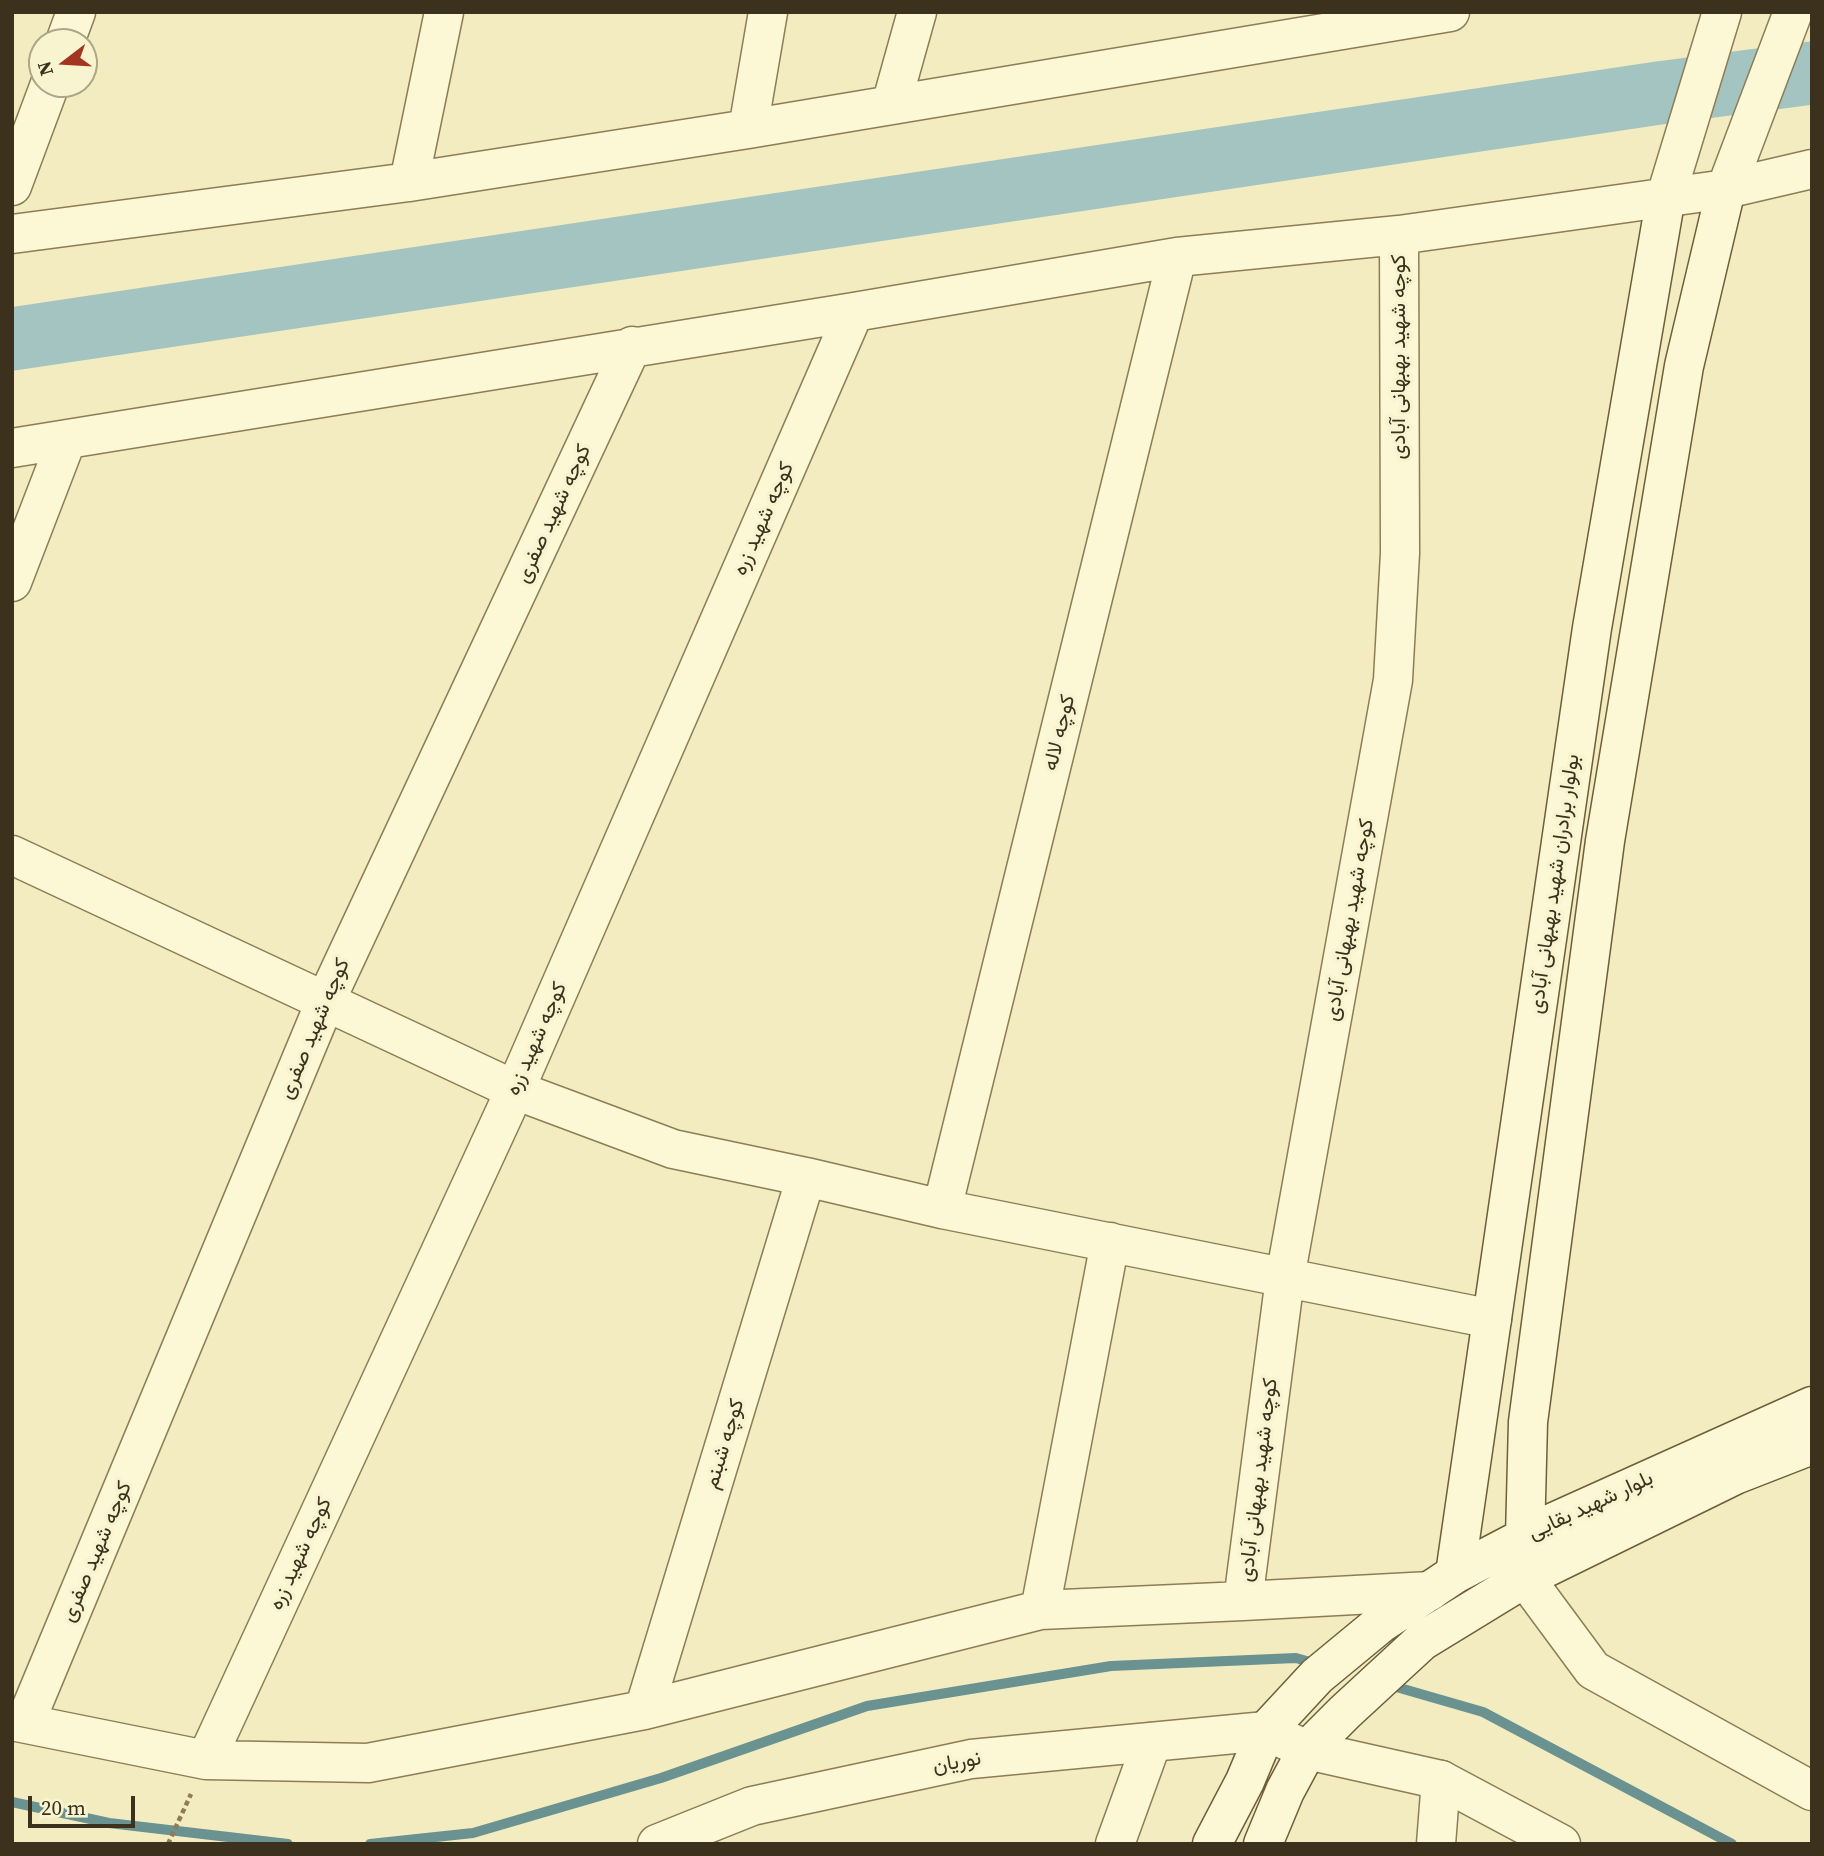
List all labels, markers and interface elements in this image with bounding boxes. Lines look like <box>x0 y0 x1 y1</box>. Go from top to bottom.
north arrow <box>28 28 98 98</box>
text: N <box>30 58 59 79</box>
street label: کوچه شهید بهبهانی آبادی <box>1387 254 1413 460</box>
street label: کوچه شهید صفری <box>511 441 597 587</box>
street label: کوچه شهید زره <box>728 458 800 580</box>
street label: کوچه لاله <box>1038 692 1082 774</box>
street label: بولوار برادران شهید بهبهانی آبادی <box>1524 753 1586 1015</box>
street label: کوچه شهید بهبهانی آبادی <box>1320 817 1380 1023</box>
street label: کوچه شهید صفری <box>274 955 356 1103</box>
street label: کوچه شهید زره <box>501 978 573 1100</box>
street label: کوچه شهید بهبهانی آبادی <box>1234 1377 1284 1583</box>
street label: کوچه شبنم <box>699 1396 751 1492</box>
street label: بلوار شهید بقایی <box>1524 1466 1658 1546</box>
street label: کوچه شهید صفری <box>56 1478 138 1626</box>
street label: کوچه شهید زره <box>264 1494 338 1614</box>
street label: نوریان <box>931 1746 983 1780</box>
scale bar <box>32 1783 138 1827</box>
text: 20 m <box>41 1793 86 1822</box>

